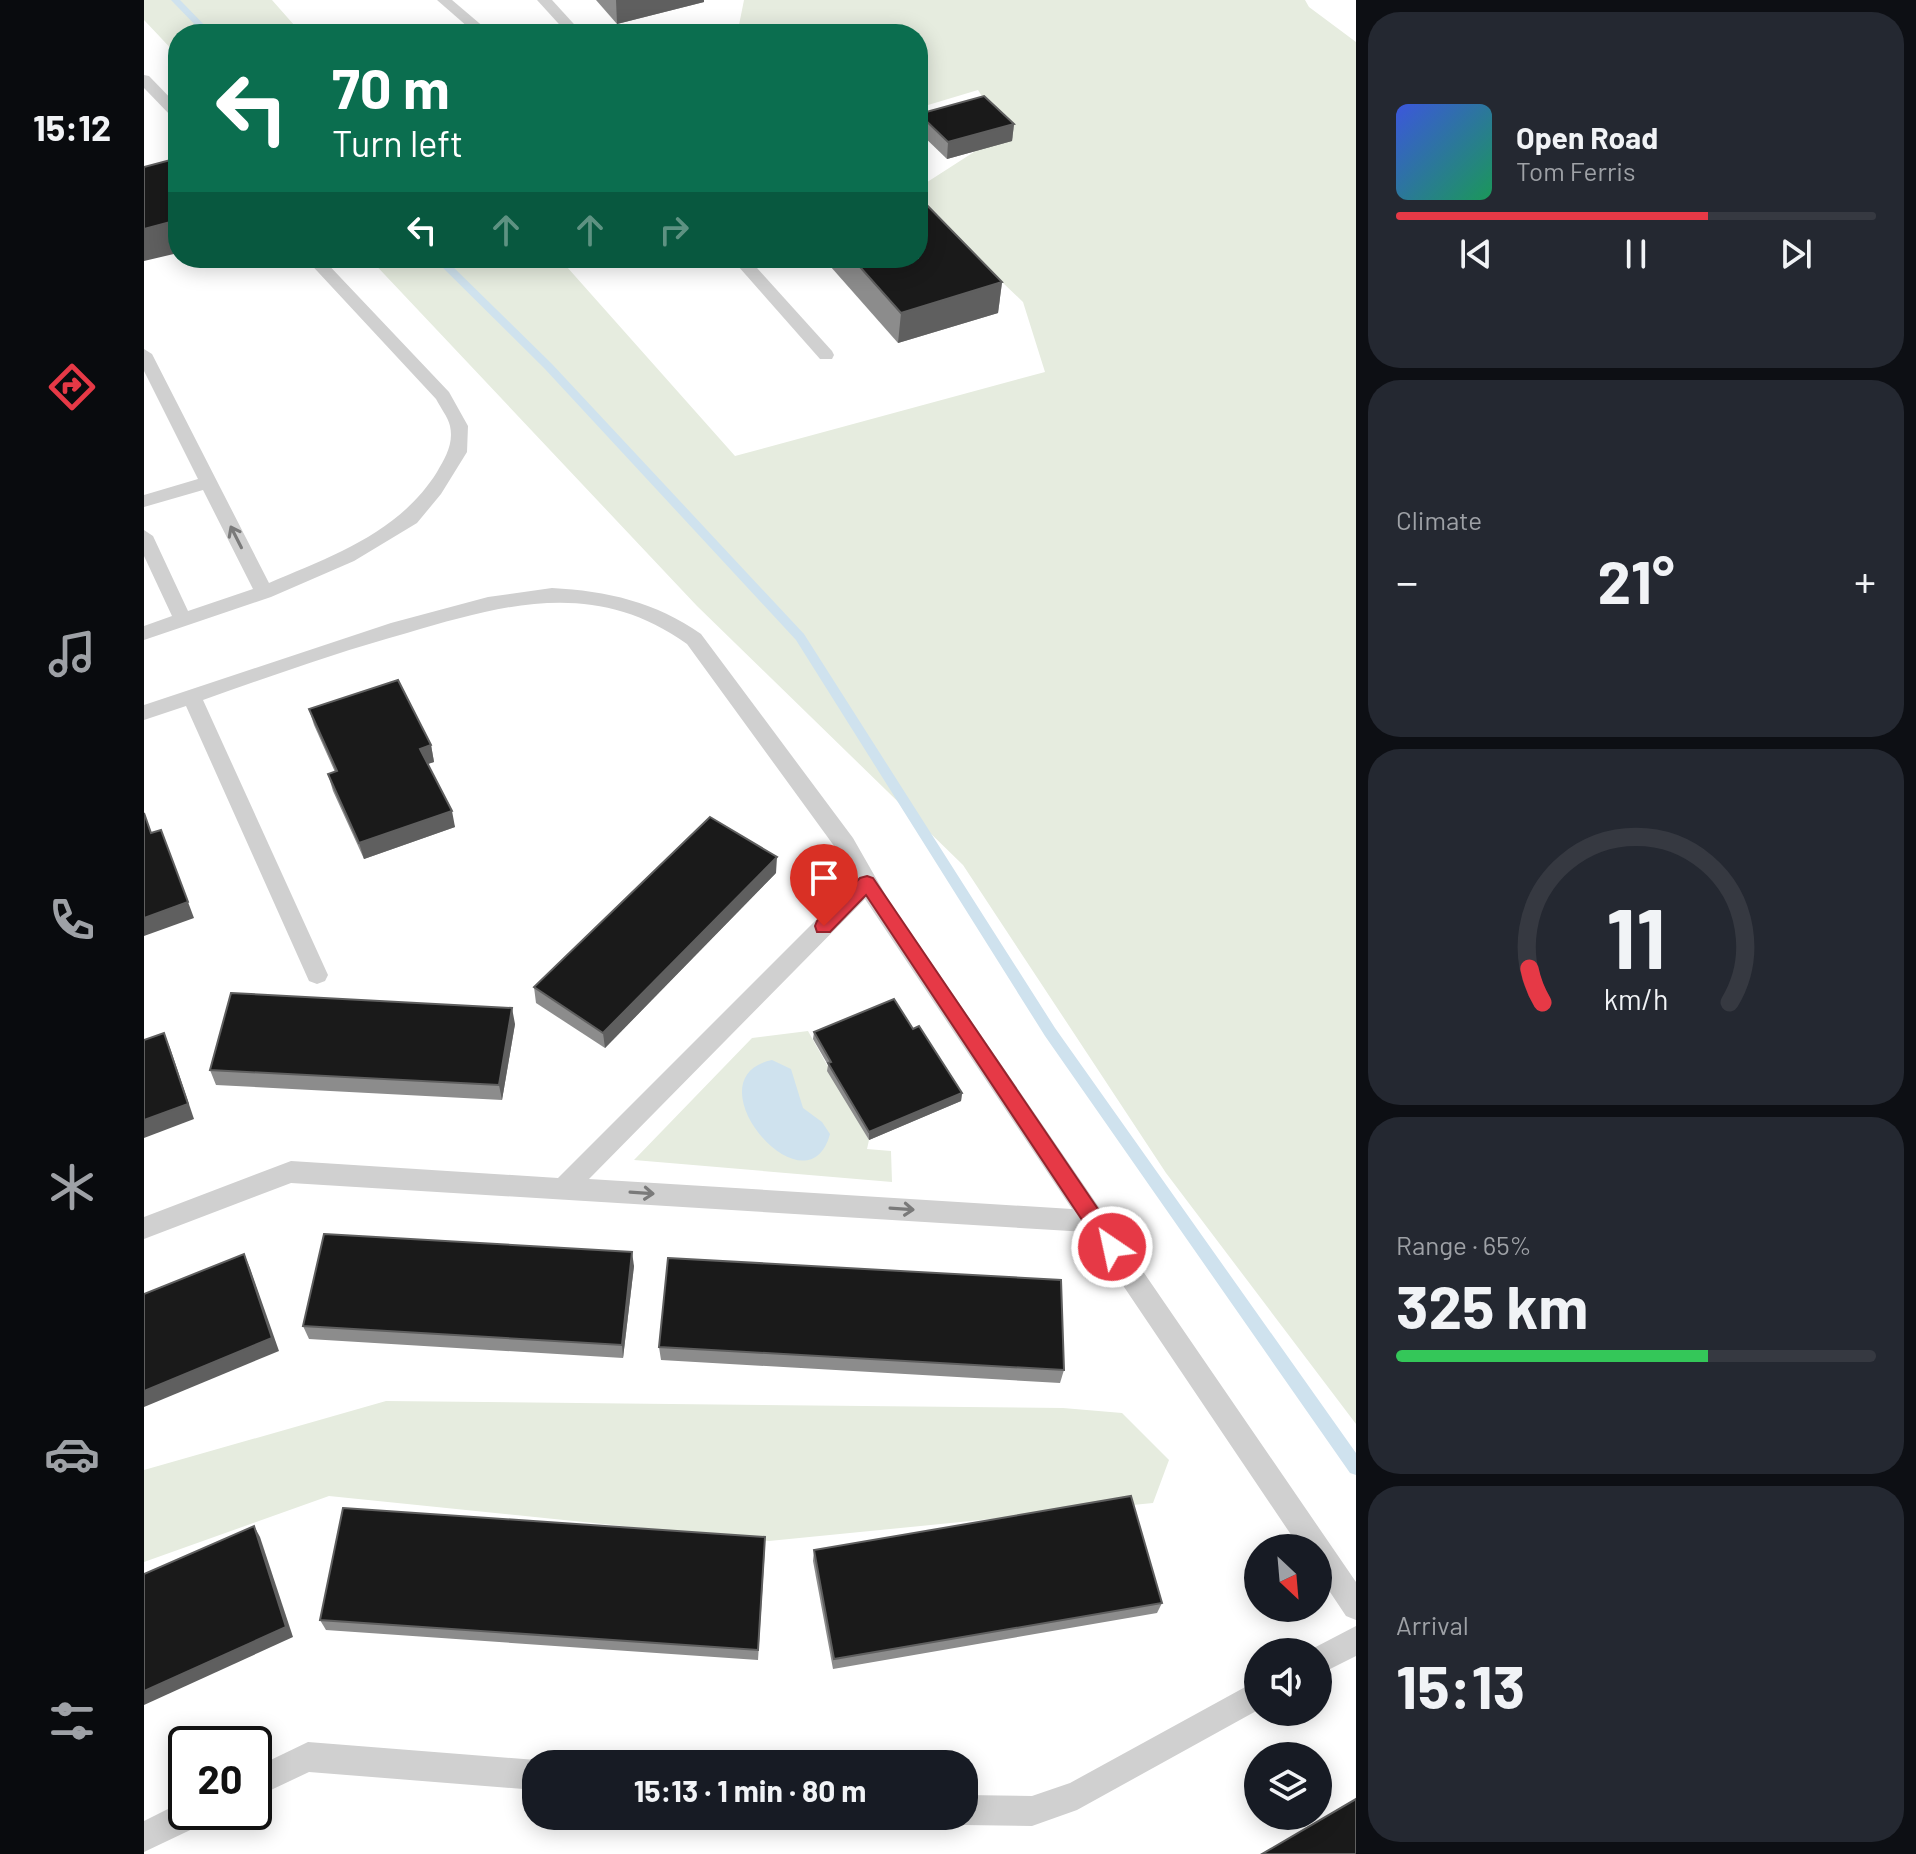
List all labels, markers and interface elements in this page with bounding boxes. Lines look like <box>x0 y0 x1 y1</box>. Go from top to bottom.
text: 70 m <box>332 53 450 120</box>
icon: left <box>200 56 304 160</box>
text: 15:12 <box>33 105 111 148</box>
text: Open Road <box>1516 119 1658 155</box>
text: Turn left <box>332 121 463 164</box>
text: Tom Ferris <box>1516 155 1636 186</box>
icon: left <box>400 208 444 252</box>
icon: ahead <box>484 208 528 252</box>
icon: ahead <box>568 208 612 252</box>
icon: right <box>652 208 696 252</box>
icon: previous <box>1454 232 1498 276</box>
icon: pause <box>1614 232 1658 276</box>
icon: next <box>1774 232 1818 276</box>
icon: directions <box>44 359 100 415</box>
text: Climate <box>1396 504 1482 535</box>
one-way arrow <box>228 525 244 549</box>
text: 21° <box>1597 544 1675 616</box>
text: − <box>1396 554 1418 607</box>
text: + <box>1854 554 1876 607</box>
icon: music <box>44 626 100 682</box>
pin <box>790 844 858 926</box>
icon: arrive <box>802 856 846 900</box>
text: 11 <box>1606 886 1666 986</box>
icon: phone <box>44 892 100 948</box>
text: km/h <box>1604 981 1668 1016</box>
icon: climate <box>44 1159 100 1215</box>
one-way arrow <box>628 1186 655 1201</box>
one-way arrow <box>888 1202 915 1217</box>
position arrow <box>1070 1205 1154 1289</box>
text: Range · 65% <box>1396 1229 1532 1260</box>
text: 325 km <box>1396 1269 1588 1341</box>
icon: car <box>44 1426 100 1482</box>
north arrow <box>1244 1534 1332 1622</box>
map controls <box>1244 1534 1332 1830</box>
text: Arrival <box>1396 1609 1469 1640</box>
button: sound <box>1244 1638 1332 1726</box>
text: 15:13 <box>1396 1649 1525 1721</box>
icon: filters <box>44 1693 100 1749</box>
speed limit sign: 20 <box>168 1726 272 1830</box>
button: layers <box>1244 1742 1332 1830</box>
text: 15:13 · 1 min · 80 m <box>634 1772 866 1808</box>

